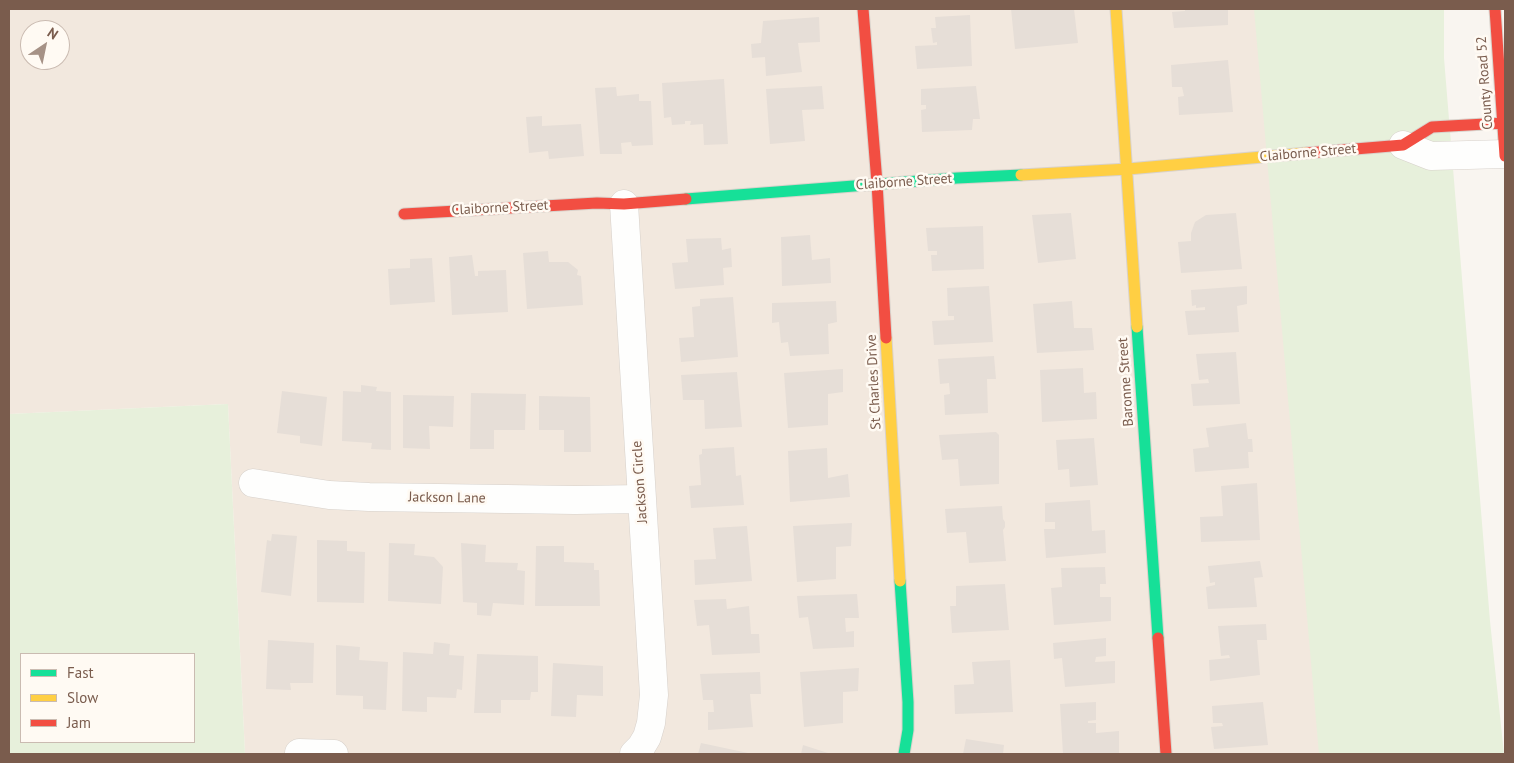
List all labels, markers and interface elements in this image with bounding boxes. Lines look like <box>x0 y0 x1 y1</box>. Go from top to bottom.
north arrow <box>20 20 70 70</box>
text: N <box>44 23 62 43</box>
street label: County Road 52 <box>1473 36 1497 130</box>
street label: Claiborne Street <box>1259 140 1357 166</box>
street label: Claiborne Street <box>855 170 953 194</box>
street label: Claiborne Street <box>451 197 549 219</box>
street label: St Charles Drive <box>863 334 885 430</box>
street label: Baronne Street <box>1115 337 1137 427</box>
street label: Jackson Circle <box>629 440 651 524</box>
street label: Jackson Lane <box>408 489 486 507</box>
legend <box>20 653 195 743</box>
text: Fast <box>67 663 94 682</box>
text: Slow <box>67 688 98 707</box>
text: Jam <box>67 713 91 732</box>

